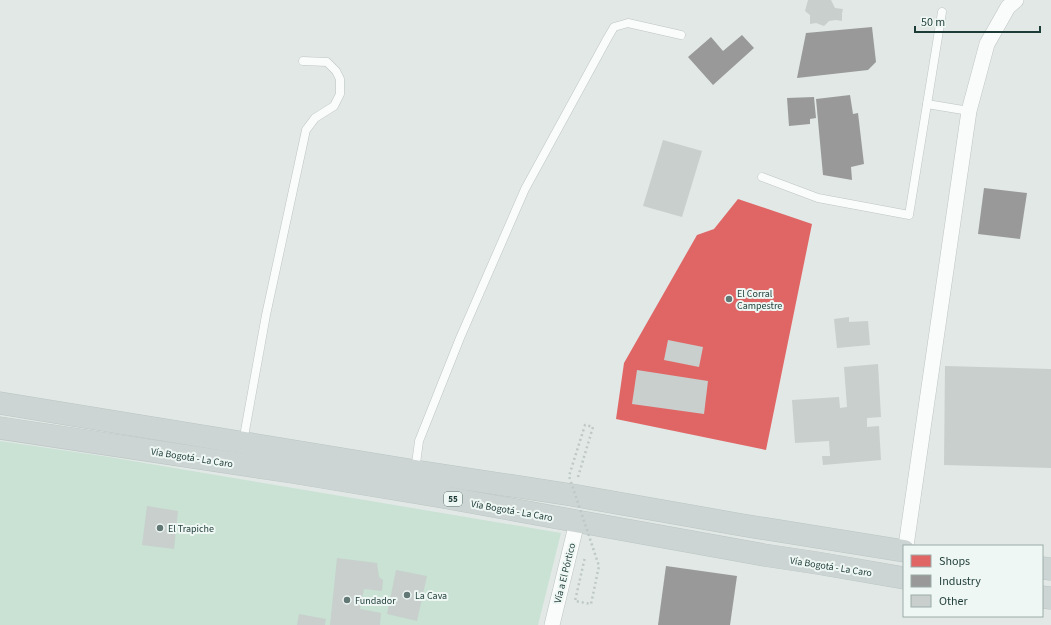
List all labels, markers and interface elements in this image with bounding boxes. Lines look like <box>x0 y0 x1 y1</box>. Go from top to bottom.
scale bar <box>915 8 1040 34</box>
text: 50 m <box>921 14 945 31</box>
place label: El Corral Campestre <box>737 287 782 313</box>
marker: El Corral Campestre <box>724 294 734 304</box>
street label: Vía Bogotá - La Caro <box>150 445 234 471</box>
road number: 55 <box>444 492 462 506</box>
street label: Vía Bogotá - La Caro <box>470 497 554 525</box>
place label: El Trapiche <box>168 522 214 536</box>
marker: El Trapiche <box>155 523 165 533</box>
street label: Vía a El Pórtico <box>551 542 579 605</box>
legend <box>903 545 1043 617</box>
text: Shops <box>939 553 970 570</box>
street label: Vía Bogotá - La Caro <box>789 554 873 580</box>
text: Industry <box>939 573 981 590</box>
place label: La Cava <box>415 589 447 603</box>
marker: La Cava <box>402 590 412 600</box>
text: Other <box>939 593 969 610</box>
place label: Fundador <box>355 594 396 608</box>
marker: Fundador <box>342 595 352 605</box>

